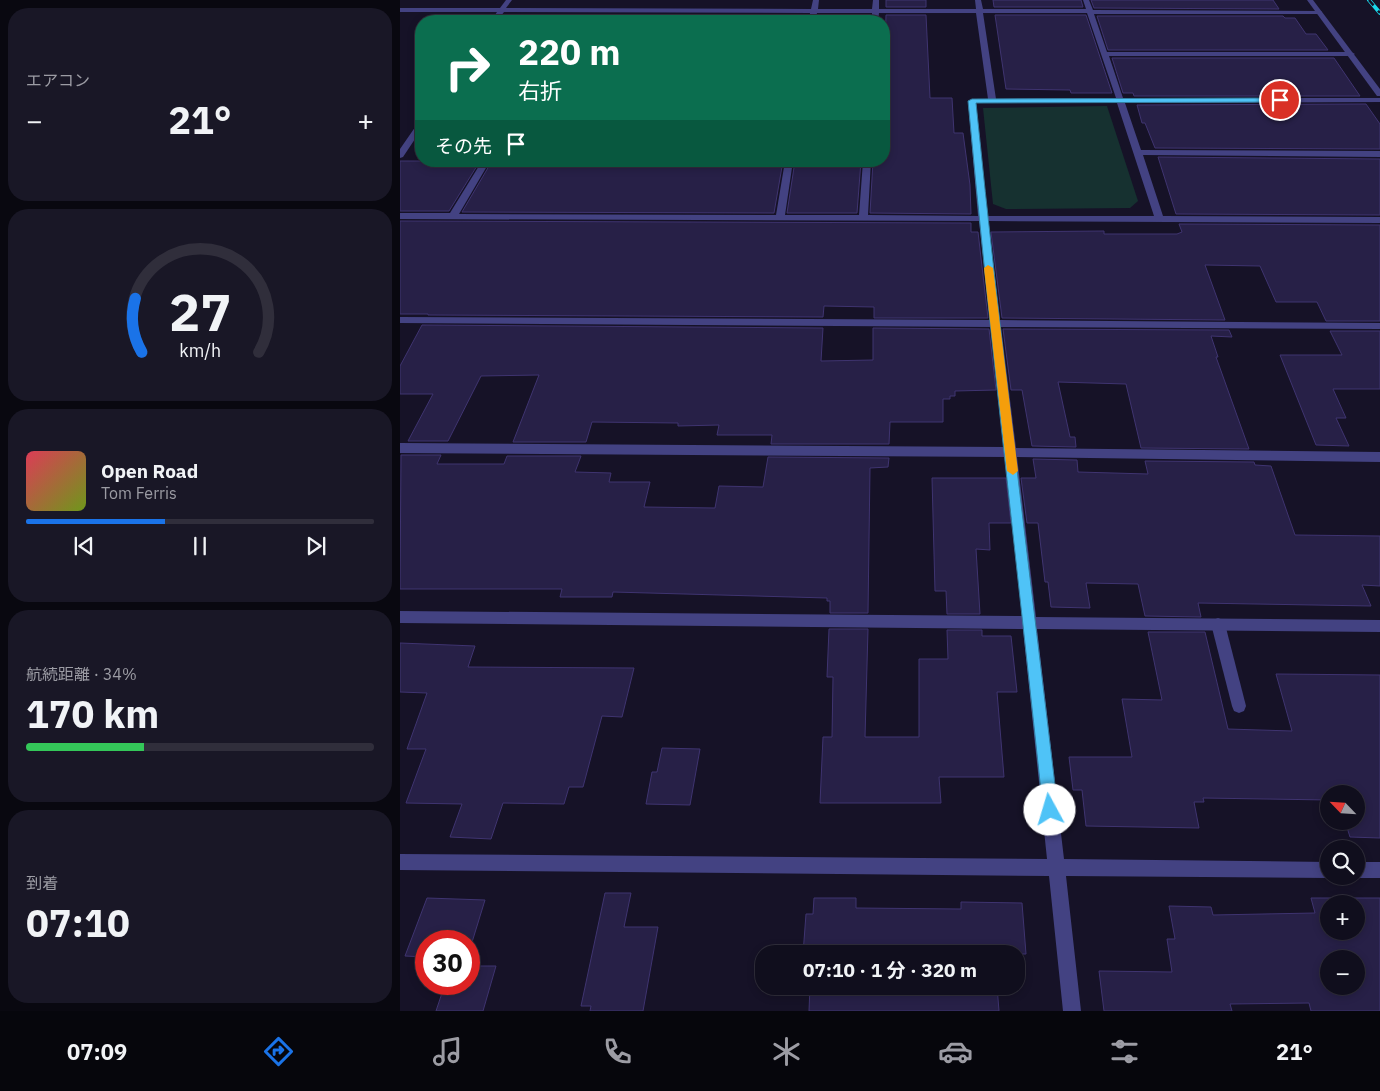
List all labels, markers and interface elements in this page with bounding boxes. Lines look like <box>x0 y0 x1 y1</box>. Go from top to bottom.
text: 220 m <box>518 29 621 75</box>
icon: right <box>435 35 500 100</box>
text: エアコン <box>26 70 90 90</box>
text: 右折 <box>518 76 562 105</box>
pin <box>1259 79 1301 121</box>
icon: arrive <box>1266 86 1294 114</box>
text: 21° <box>168 95 232 144</box>
text: − <box>26 102 43 139</box>
text: + <box>357 102 374 139</box>
icon: arrive <box>502 130 530 158</box>
text: その先 <box>435 134 492 158</box>
text: 27 <box>169 278 231 345</box>
text: km/h <box>179 339 221 362</box>
text: Open Road <box>101 459 198 483</box>
text: Tom Ferris <box>101 483 177 503</box>
icon: previous <box>70 532 98 560</box>
icon: pause <box>186 532 214 560</box>
icon: next <box>302 532 330 560</box>
text: 航続距離 · 34% <box>26 664 137 684</box>
text: 170 km <box>26 689 159 738</box>
position arrow <box>1023 783 1075 835</box>
north arrow <box>1320 785 1365 830</box>
map controls <box>1320 785 1365 995</box>
button: search <box>1320 840 1365 885</box>
text: 到着 <box>26 873 58 893</box>
button: + <box>1320 895 1365 940</box>
text: 07:10 <box>26 898 130 947</box>
speed limit sign: 30 <box>415 930 480 995</box>
button: − <box>1320 950 1365 995</box>
text: 07:10 · 1 分 · 320 m <box>803 958 977 982</box>
icon: directions <box>261 1034 296 1069</box>
icon: music <box>430 1034 465 1069</box>
icon: phone <box>600 1034 635 1069</box>
icon: climate <box>769 1034 804 1069</box>
icon: car <box>938 1034 973 1069</box>
icon: filters <box>1107 1034 1142 1069</box>
text: 07:09 <box>67 1037 127 1066</box>
text: 21° <box>1276 1037 1313 1066</box>

